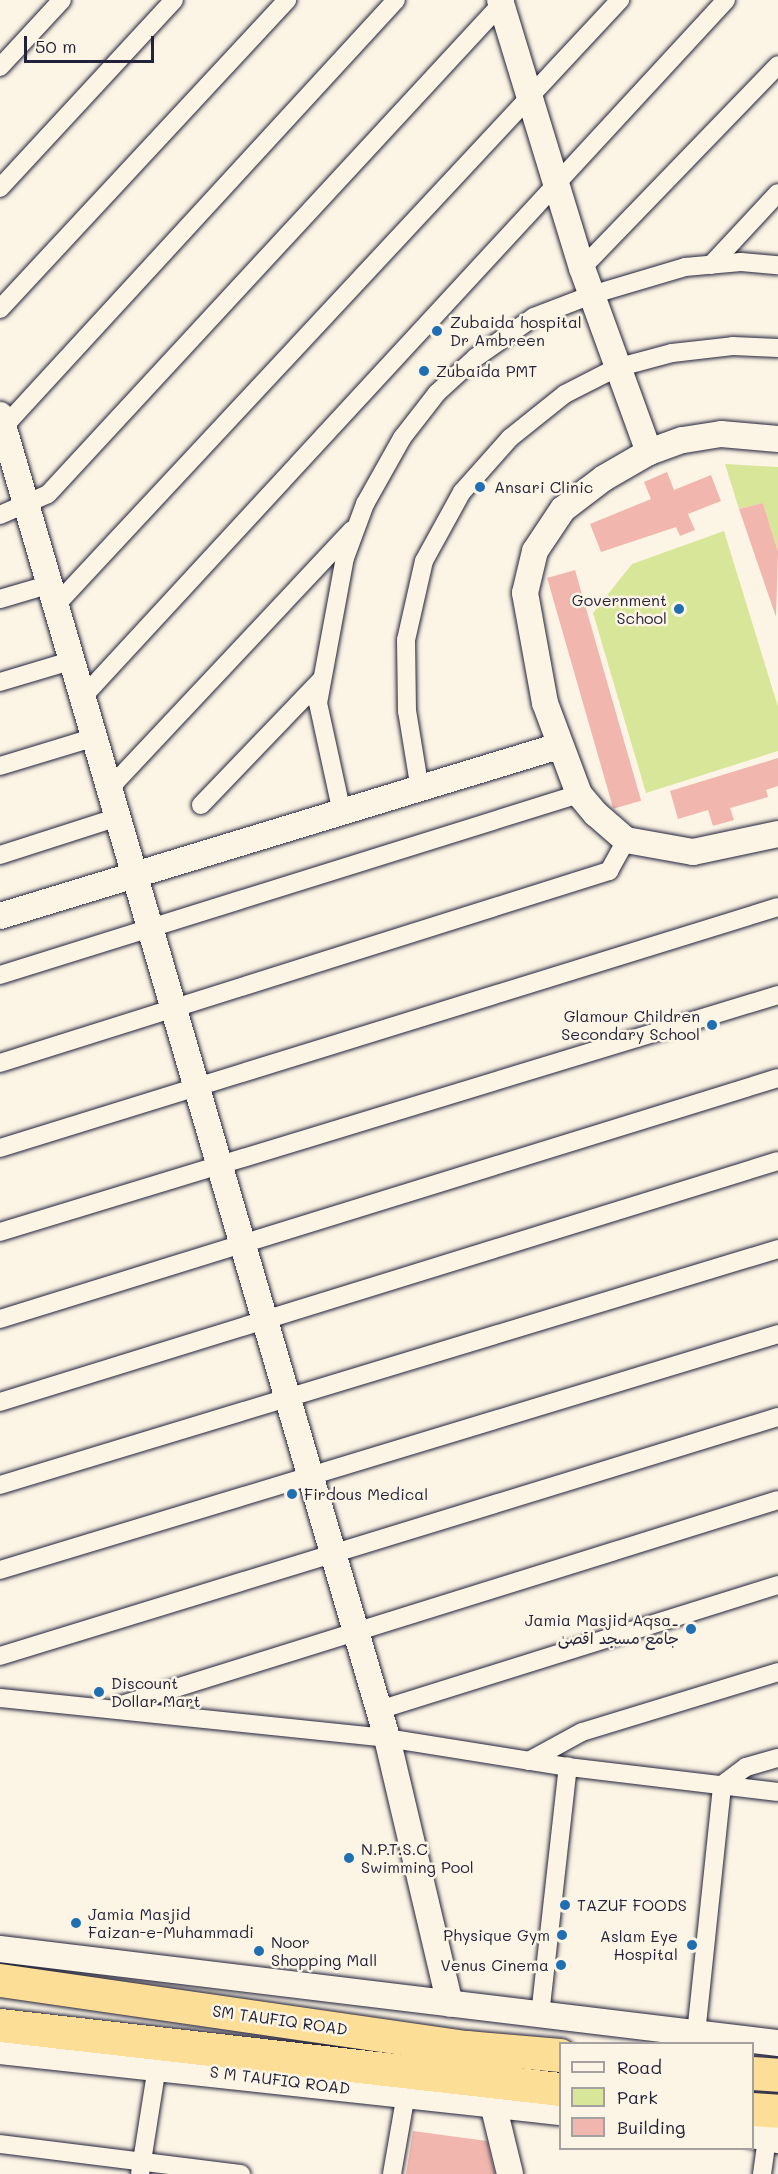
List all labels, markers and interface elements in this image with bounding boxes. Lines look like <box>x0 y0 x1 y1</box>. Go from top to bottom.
scale bar <box>27 24 158 62</box>
text: 50 m <box>35 34 77 58</box>
place label: Zubaida hospital Dr Ambreen <box>450 312 582 350</box>
marker: Zubaida hospital Dr Ambreen <box>428 322 446 340</box>
place label: Zubaida PMT <box>436 361 537 381</box>
marker: Zubaida PMT <box>417 364 431 378</box>
place label: Ansari Clinic <box>494 477 593 497</box>
marker: Ansari Clinic <box>471 478 489 496</box>
place label: Government School <box>572 590 667 628</box>
marker: Government School <box>672 602 686 616</box>
place label: Glamour Children Secondary School <box>561 1006 700 1044</box>
marker: Glamour Children Secondary School <box>705 1018 719 1032</box>
place label: Firdous Medical <box>304 1484 428 1504</box>
marker: Firdous Medical <box>285 1487 299 1501</box>
place label: Jamia Masjid Aqsa۔ جامع مسجد اقصیٰ <box>525 1610 679 1648</box>
marker: Jamia Masjid Aqsa۔ جامع مسجد اقصیٰ <box>684 1622 698 1636</box>
place label: Discount Dollar Mart <box>111 1673 200 1711</box>
marker: Discount Dollar Mart <box>92 1685 106 1699</box>
place label: N.P.T.S.C Swimming Pool <box>361 1839 474 1877</box>
marker: N.P.T.S.C Swimming Pool <box>342 1851 356 1865</box>
place label: TAZUF FOODS <box>577 1895 687 1915</box>
marker: TAZUF FOODS <box>558 1898 572 1912</box>
place label: Jamia Masjid Faizan-e-Muhammadi <box>88 1904 254 1942</box>
marker: Jamia Masjid Faizan-e-Muhammadi <box>69 1916 83 1930</box>
place label: Physique Gym <box>443 1925 550 1945</box>
place label: Aslam Eye Hospital <box>600 1926 678 1964</box>
marker: Physique Gym <box>555 1928 569 1942</box>
place label: Noor Shopping Mall <box>271 1932 377 1970</box>
marker: Aslam Eye Hospital <box>683 1936 701 1954</box>
marker: Noor Shopping Mall <box>252 1944 266 1958</box>
place label: Venus Cinema <box>440 1955 549 1975</box>
marker: Venus Cinema <box>554 1958 568 1972</box>
street label: SM TAUFIQ ROAD <box>211 2001 349 2039</box>
legend <box>559 2042 754 2150</box>
text: Road <box>617 2055 662 2079</box>
street label: S M TAUFIQ ROAD <box>209 2062 351 2098</box>
text: Park <box>617 2085 658 2109</box>
text: Building <box>617 2115 685 2139</box>

